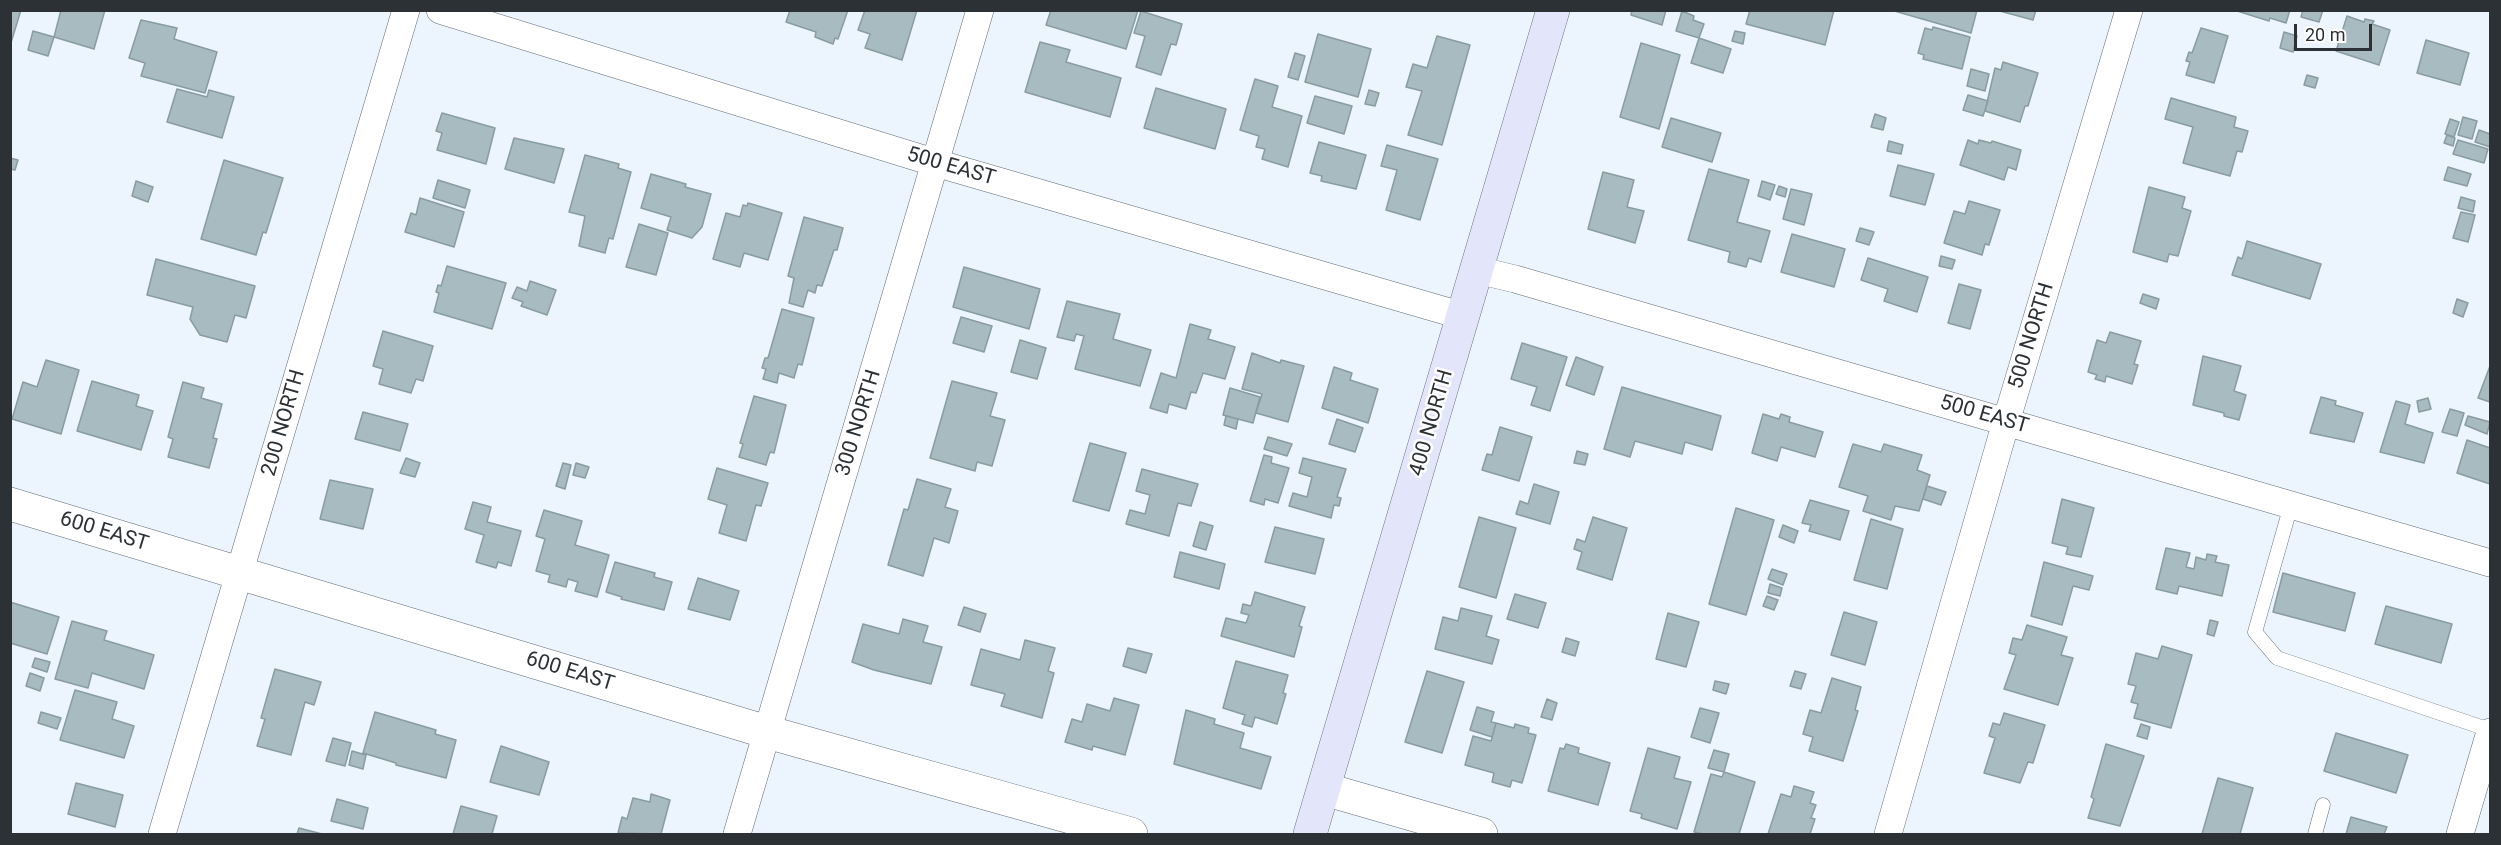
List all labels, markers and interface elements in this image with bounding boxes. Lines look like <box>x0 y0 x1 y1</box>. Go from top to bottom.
scale bar <box>2297 12 2375 50</box>
text: 20 m <box>2305 24 2345 45</box>
street label: 500 EAST <box>904 142 998 192</box>
street label: 500 NORTH <box>2004 280 2060 392</box>
street label: 200 NORTH <box>257 367 311 479</box>
street label: 300 NORTH <box>831 367 887 479</box>
street label: 400 NORTH <box>1405 367 1459 479</box>
street label: 500 EAST <box>1937 390 2031 440</box>
street label: 600 EAST <box>57 507 151 557</box>
street label: 600 EAST <box>523 647 617 697</box>

